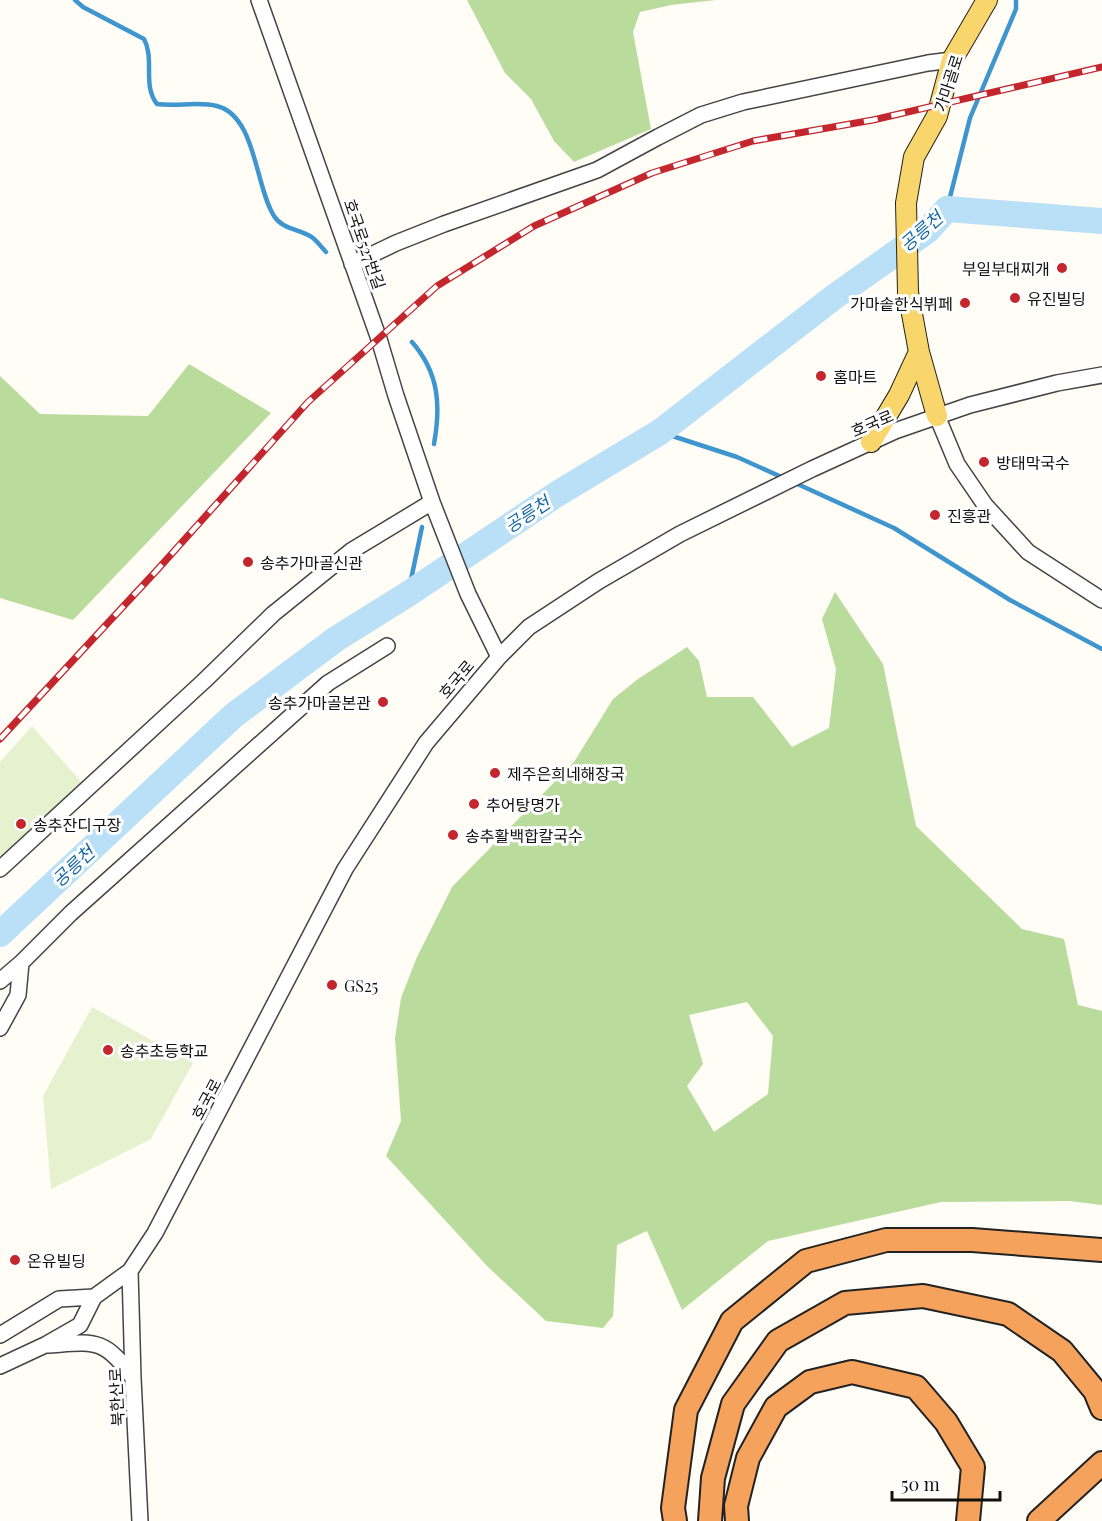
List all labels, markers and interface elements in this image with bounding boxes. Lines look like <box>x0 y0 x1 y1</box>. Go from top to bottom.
street label: 가마골로 <box>929 51 967 114</box>
street label: 호국로527번길 <box>340 196 390 292</box>
water label: 공릉천 <box>894 204 949 256</box>
place label: 부일부대찌개 <box>962 258 1050 279</box>
marker: 부일부대찌개 <box>1055 261 1069 275</box>
place label: 유진빌딩 <box>1027 288 1086 309</box>
marker: 유진빌딩 <box>1008 291 1022 305</box>
place label: 가마솥한식뷔페 <box>850 293 953 314</box>
marker: 가마솥한식뷔페 <box>958 296 972 310</box>
place label: 홈마트 <box>833 366 877 387</box>
marker: 홈마트 <box>814 369 828 383</box>
street label: 호국로 <box>848 405 897 441</box>
place label: 방태막국수 <box>996 452 1070 473</box>
marker: 방태막국수 <box>977 455 991 469</box>
water label: 공릉천 <box>500 489 556 538</box>
place label: 진흥관 <box>947 505 991 526</box>
marker: 진흥관 <box>928 508 942 522</box>
place label: 송추가마골신관 <box>260 552 363 573</box>
marker: 송추가마골신관 <box>241 555 255 569</box>
street label: 호국로 <box>434 655 478 703</box>
place label: 송추가마골본관 <box>268 692 371 713</box>
marker: 송추가마골본관 <box>376 695 390 709</box>
place label: 제주은희네해장국 <box>507 763 625 784</box>
marker: 제주은희네해장국 <box>488 766 502 780</box>
place label: 추어탕명가 <box>486 794 560 815</box>
marker: 추어탕명가 <box>467 797 481 811</box>
place label: 송추잔디구장 <box>33 814 122 835</box>
marker: 송추잔디구장 <box>14 817 28 831</box>
place label: 송추활백합칼국수 <box>465 825 583 846</box>
marker: 송추활백합칼국수 <box>446 828 460 842</box>
water label: 공릉천 <box>47 839 101 892</box>
place label: GS25 <box>344 975 378 996</box>
marker: GS25 <box>325 978 339 992</box>
place label: 송추초등학교 <box>120 1040 208 1061</box>
marker: 송추초등학교 <box>101 1043 115 1057</box>
street label: 호국로 <box>186 1074 226 1123</box>
place label: 온유빌딩 <box>27 1250 86 1271</box>
marker: 온유빌딩 <box>8 1253 22 1267</box>
street label: 북한산로 <box>104 1367 128 1427</box>
scale bar <box>892 1464 1000 1502</box>
text: 50 m <box>901 1472 940 1496</box>

